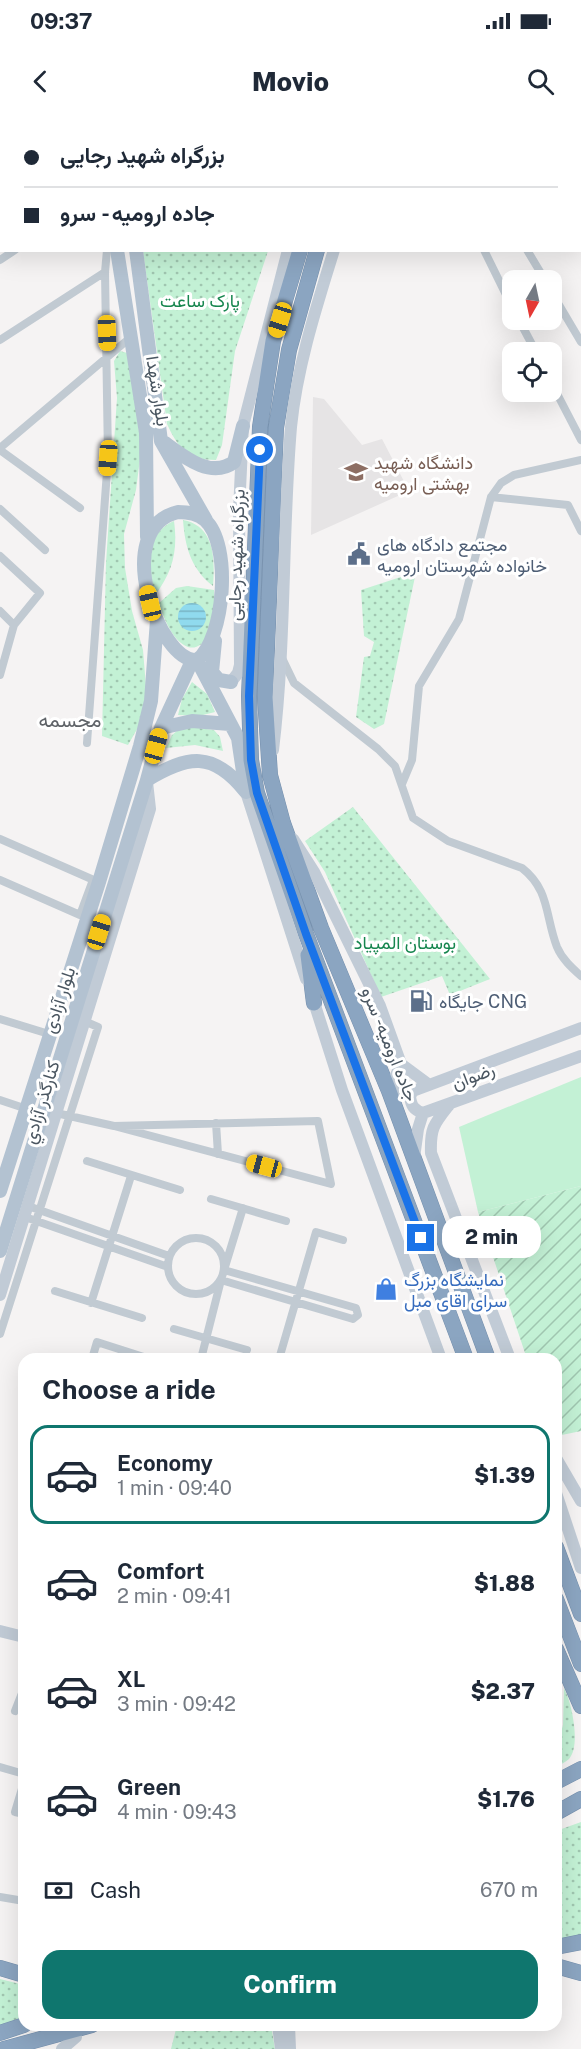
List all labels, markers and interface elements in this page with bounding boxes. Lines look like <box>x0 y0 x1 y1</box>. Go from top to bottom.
text: 09:37 <box>30 8 93 34</box>
icon: back <box>24 65 57 98</box>
text: Movio <box>252 65 329 97</box>
icon: search <box>524 65 557 98</box>
text: بزرگراه شهید رجایی <box>60 142 225 168</box>
text: جاده ارومیه - سرو <box>60 200 215 226</box>
north arrow <box>502 270 562 330</box>
map controls <box>502 270 562 402</box>
park label: پارک ساعت <box>160 290 240 313</box>
car <box>266 300 294 340</box>
car <box>97 315 117 351</box>
button: locate <box>502 342 562 402</box>
street label: بلوار شهدا <box>141 354 174 428</box>
route start <box>246 436 273 463</box>
car <box>98 439 118 477</box>
place label: دانشگاه شهید بهشتی ارومیه <box>374 452 473 495</box>
school or university icon: دانشگاه شهید بهشتی ارومیه <box>343 459 369 485</box>
street label: بزرگراه شهید رجایی <box>223 489 250 621</box>
place label: مجتمع دادگاه های خانواده شهرستان ارومیه <box>377 534 547 577</box>
public building icon: مجتمع دادگاه های خانواده شهرستان ارومیه <box>346 541 372 567</box>
car <box>137 583 163 623</box>
district label: مجسمه <box>38 708 102 732</box>
car <box>143 726 169 766</box>
car <box>85 912 113 952</box>
park label: بوستان المپیاد <box>354 932 456 955</box>
street label: بلوار آزادی <box>38 964 80 1036</box>
street label: جاده ارومیه - سرو <box>357 984 422 1104</box>
fuel station icon: جایگاه CNG <box>408 988 434 1014</box>
place label: جایگاه CNG <box>439 991 527 1012</box>
street label: کنارگذر آزادي <box>18 1058 68 1148</box>
street label: رضوان <box>449 1058 498 1095</box>
car <box>244 1153 284 1179</box>
callout: 2 min <box>442 1217 541 1259</box>
route end <box>407 1224 434 1251</box>
text: 2 min <box>465 1225 518 1249</box>
place label: نمایشگاه بزرگ سرای اقای مبل <box>404 1269 507 1312</box>
shop icon: نمایشگاه بزرگ سرای اقای مبل <box>373 1276 399 1302</box>
text: Choose a ride <box>42 1373 216 1405</box>
icon: car <box>45 1448 99 1502</box>
text: Economy <box>117 1450 213 1476</box>
text: $1.39 <box>474 1462 535 1488</box>
text: 1 min · 09:40 <box>117 1476 232 1500</box>
icon: car <box>45 1556 99 1610</box>
text: Comfort <box>117 1558 204 1584</box>
text: $1.88 <box>474 1570 535 1596</box>
text: 2 min · 09:41 <box>117 1584 232 1608</box>
icon: car <box>45 1664 99 1718</box>
text: XL <box>117 1666 145 1692</box>
text: $2.37 <box>470 1678 535 1704</box>
text: 3 min · 09:42 <box>117 1692 236 1716</box>
icon: car <box>45 1772 99 1826</box>
text: Green <box>117 1774 181 1800</box>
text: $1.76 <box>477 1786 535 1812</box>
text: 4 min · 09:43 <box>117 1800 237 1824</box>
icon: cash <box>42 1874 75 1907</box>
text: Cash <box>90 1877 141 1903</box>
text: 670 m <box>480 1878 538 1902</box>
button: Confirm <box>42 1950 538 2019</box>

